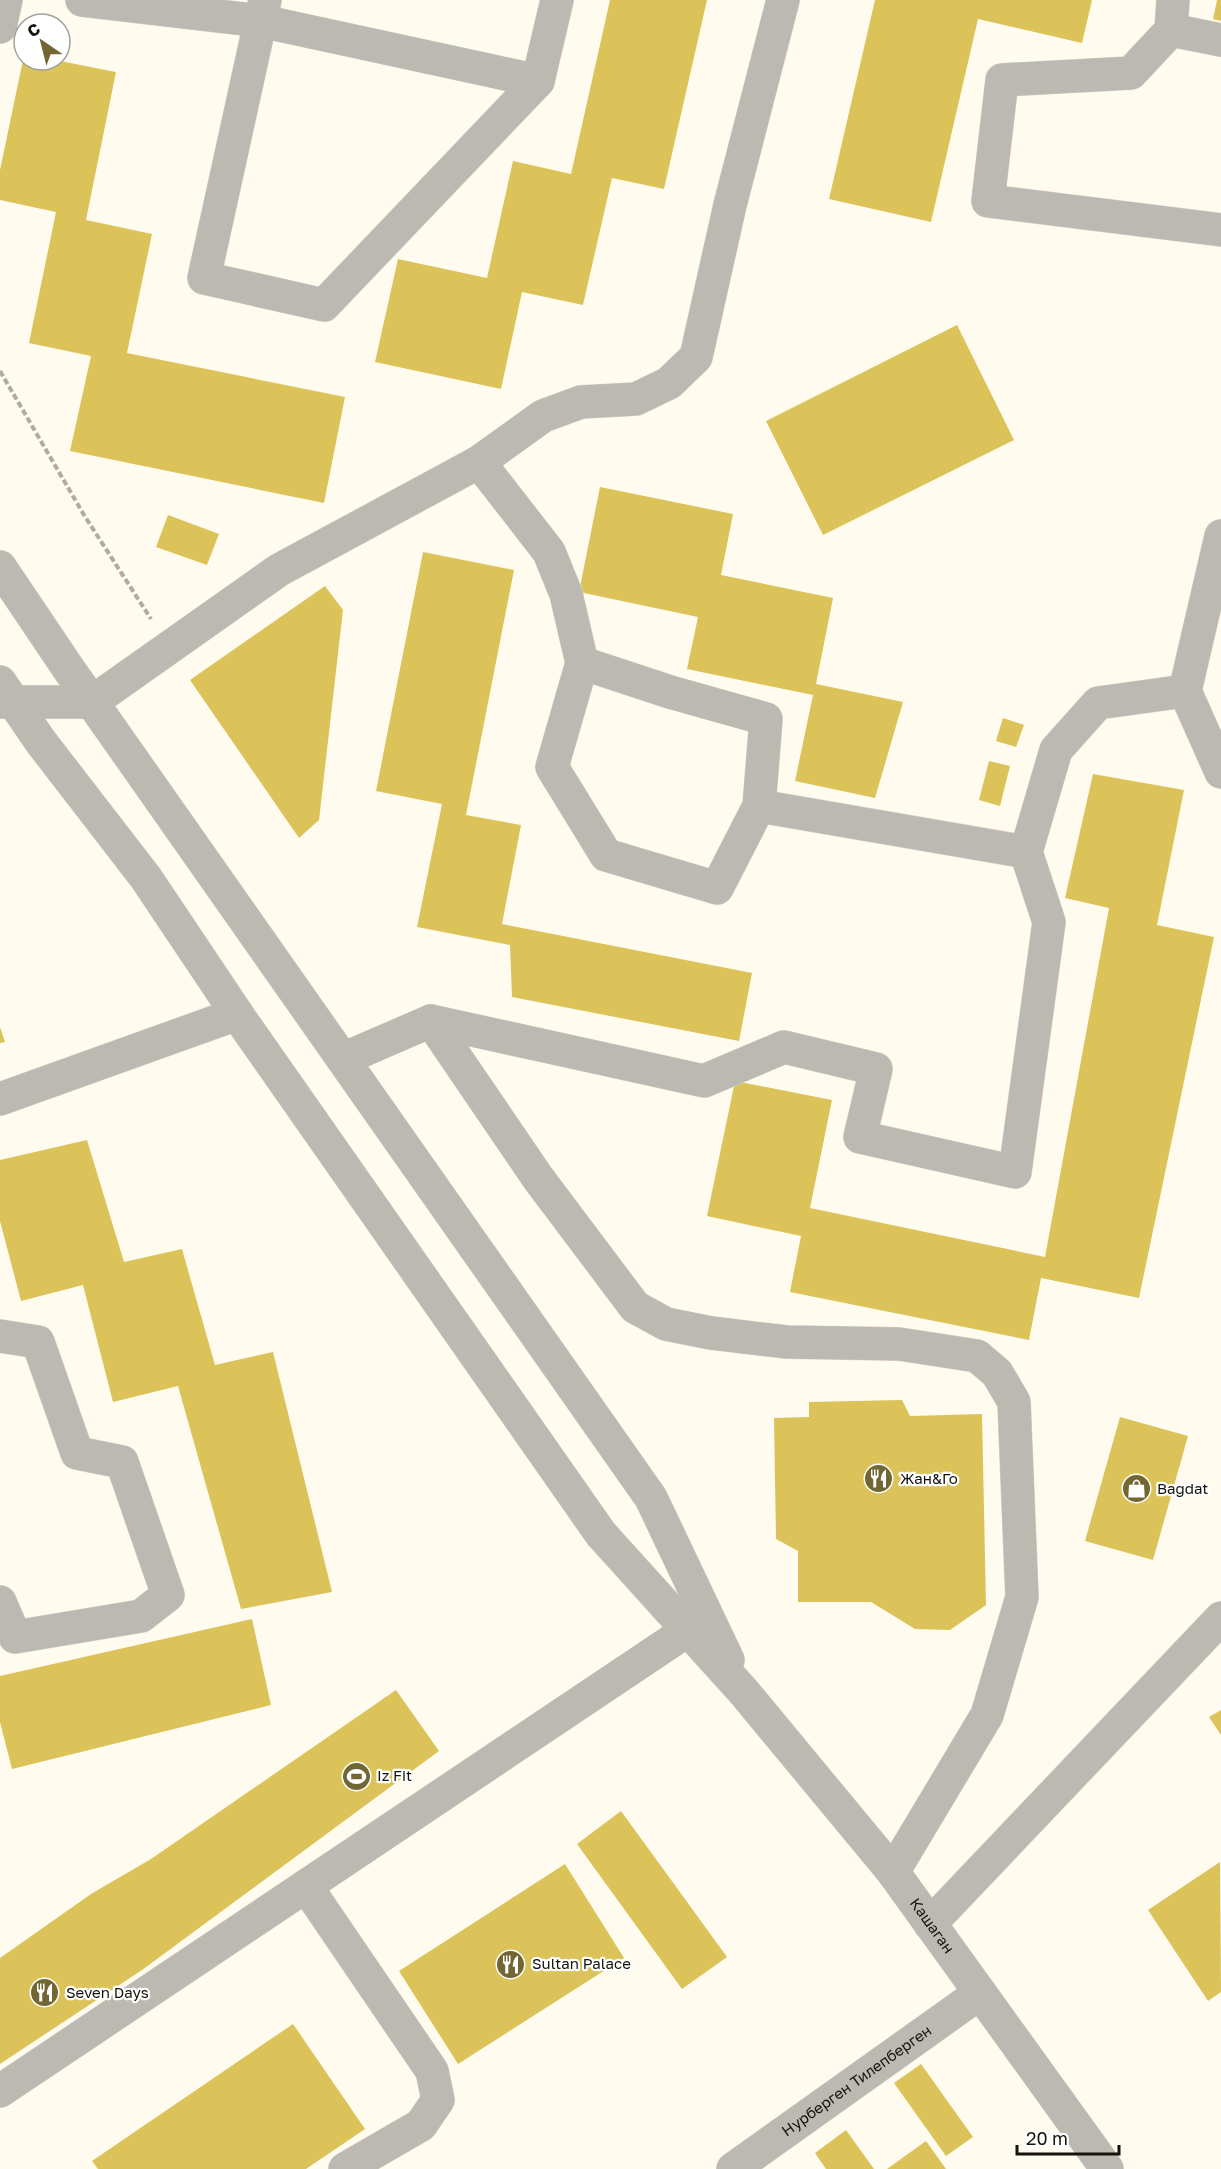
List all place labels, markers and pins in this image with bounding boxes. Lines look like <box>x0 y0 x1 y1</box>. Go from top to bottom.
restaurant icon: Жан&Го <box>863 1463 895 1495</box>
place label: Жан&Го <box>900 1469 958 1487</box>
shop icon: Bagdat <box>1120 1473 1152 1505</box>
place label: Bagdat <box>1157 1479 1208 1497</box>
sports icon: Iz Fit <box>340 1760 372 1792</box>
place label: Iz Fit <box>377 1766 412 1784</box>
restaurant icon: Sultan Palace <box>495 1948 527 1980</box>
place label: Sultan Palace <box>532 1954 631 1972</box>
restaurant icon: Seven Days <box>29 1977 61 2009</box>
place label: Seven Days <box>66 1983 149 2001</box>

